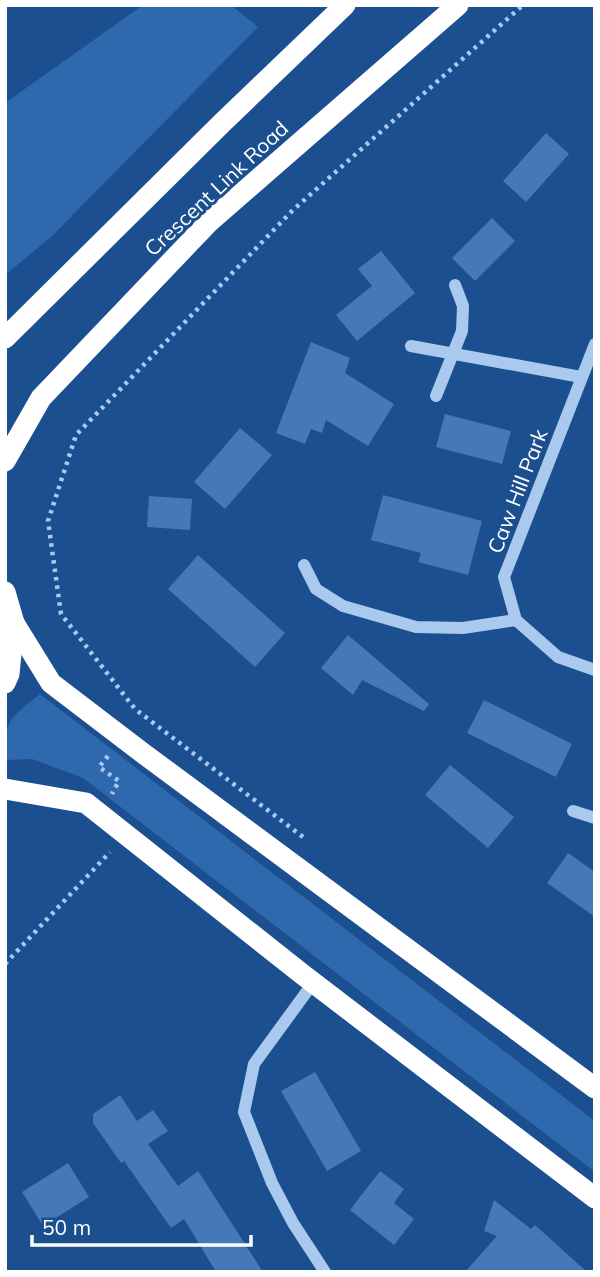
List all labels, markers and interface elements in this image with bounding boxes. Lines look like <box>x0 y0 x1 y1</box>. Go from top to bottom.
street label: Crescent Link Road <box>139 115 293 261</box>
street label: Caw Hill Park <box>481 425 553 557</box>
scale bar <box>32 1204 250 1248</box>
text: 50 m <box>42 1214 91 1240</box>

